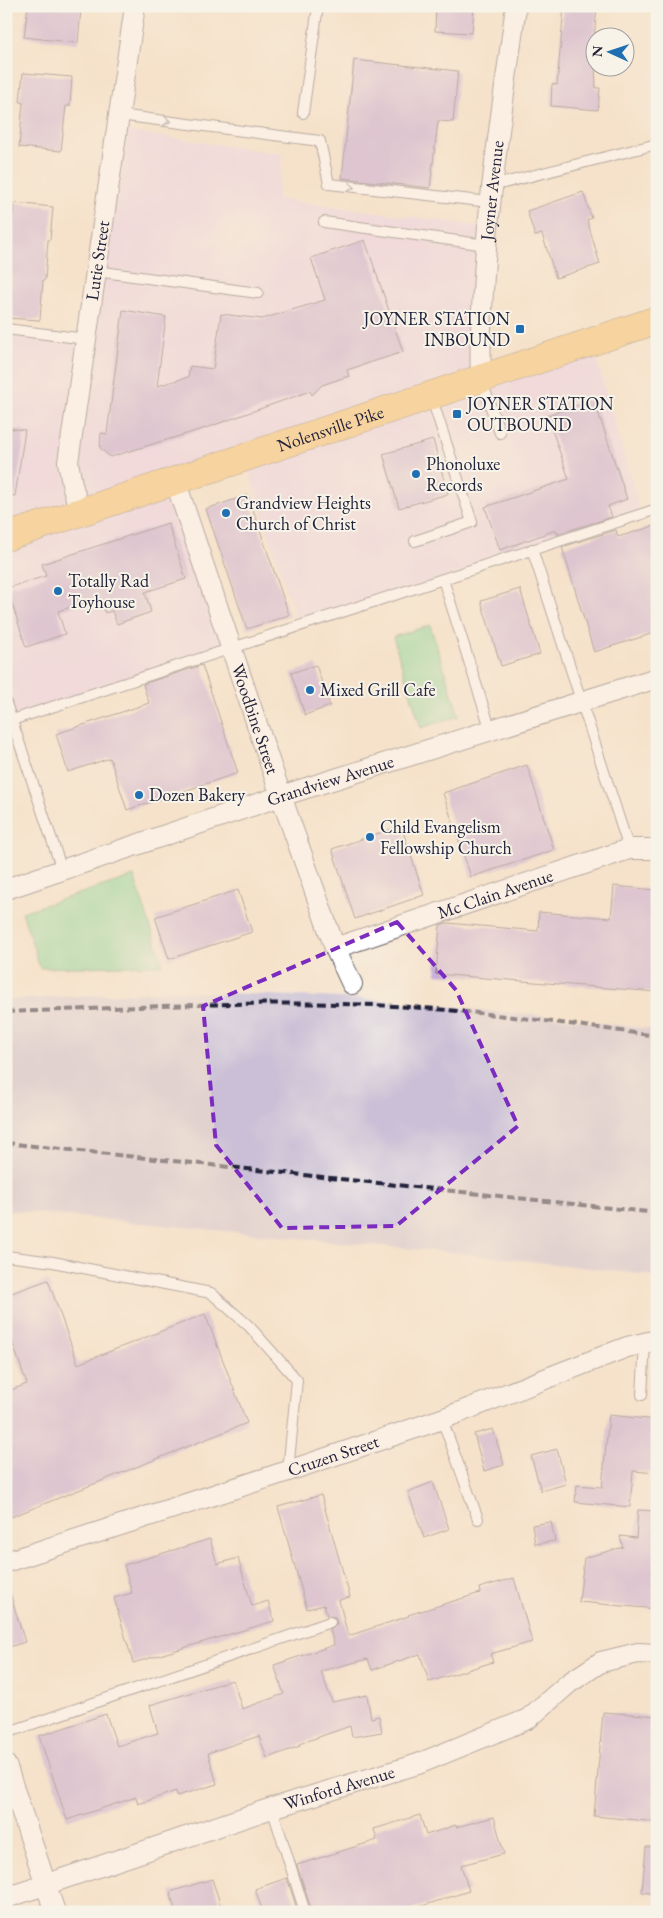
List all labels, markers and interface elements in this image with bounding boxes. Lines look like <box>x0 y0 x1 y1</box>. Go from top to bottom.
north arrow <box>586 28 636 78</box>
text: N <box>588 45 606 57</box>
one-way arrow <box>164 115 172 126</box>
street label: Joyner Avenue <box>475 139 509 243</box>
one-way arrow <box>347 181 355 192</box>
street label: Lutie Street <box>80 219 114 302</box>
place label: JOYNER STATION INBOUND <box>361 307 511 351</box>
marker: JOYNER STATION INBOUND <box>514 323 526 335</box>
place label: JOYNER STATION OUTBOUND <box>465 392 614 436</box>
street label: Nolensville Pike <box>274 400 387 457</box>
marker: JOYNER STATION OUTBOUND <box>451 408 463 420</box>
place label: Phonoluxe Records <box>426 452 500 496</box>
marker: Phonoluxe Records <box>410 468 422 480</box>
place label: Grandview Heights Church of Christ <box>236 491 371 535</box>
marker: Grandview Heights Church of Christ <box>220 507 232 519</box>
place label: Totally Rad Toyhouse <box>68 569 150 613</box>
marker: Totally Rad Toyhouse <box>52 585 64 597</box>
street label: Woodbine Street <box>226 661 285 777</box>
place label: Mixed Grill Cafe <box>320 678 436 701</box>
marker: Mixed Grill Cafe <box>304 684 316 696</box>
street label: Grandview Avenue <box>264 749 397 811</box>
place label: Dozen Bakery <box>149 783 245 806</box>
marker: Dozen Bakery <box>133 789 145 801</box>
place label: Child Evangelism Fellowship Church <box>380 815 512 859</box>
marker: Child Evangelism Fellowship Church <box>364 831 376 843</box>
street label: Mc Clain Avenue <box>434 863 556 924</box>
street label: Cruzen Street <box>284 1429 382 1481</box>
street label: Winford Avenue <box>281 1760 397 1815</box>

